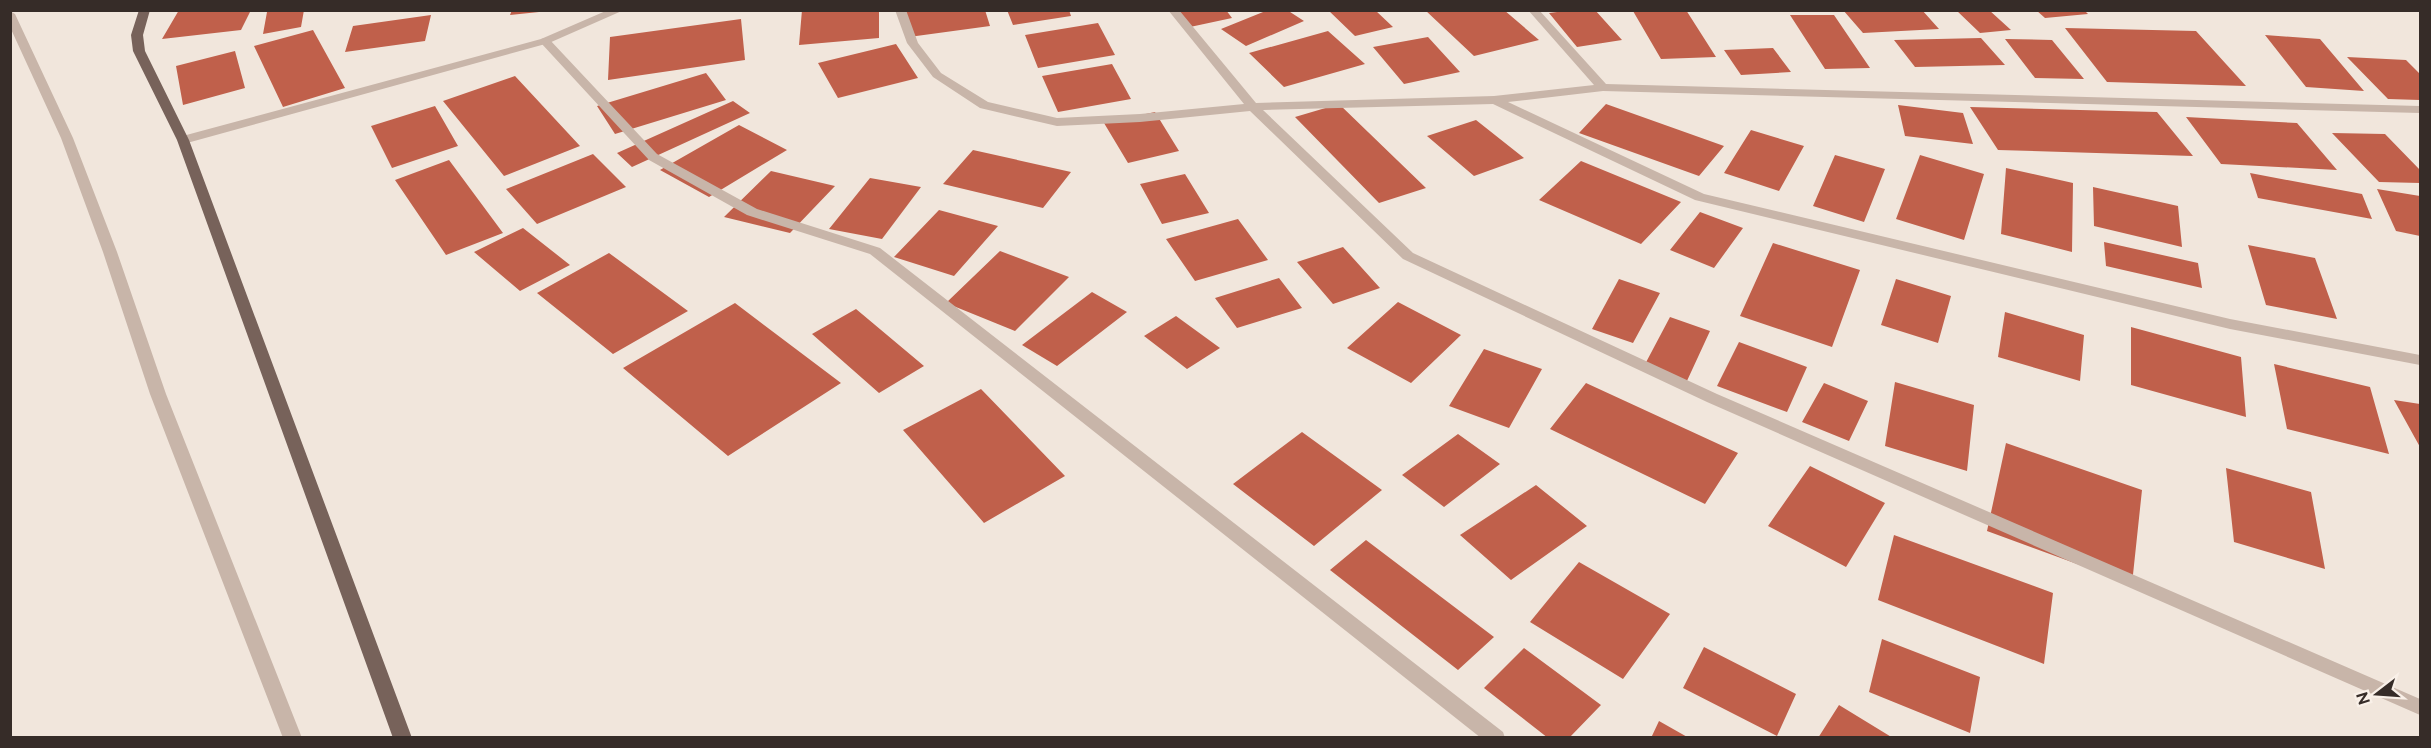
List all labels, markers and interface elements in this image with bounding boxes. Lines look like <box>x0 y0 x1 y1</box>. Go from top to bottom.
north arrow <box>2347 664 2407 724</box>
text: N <box>2352 690 2374 707</box>

